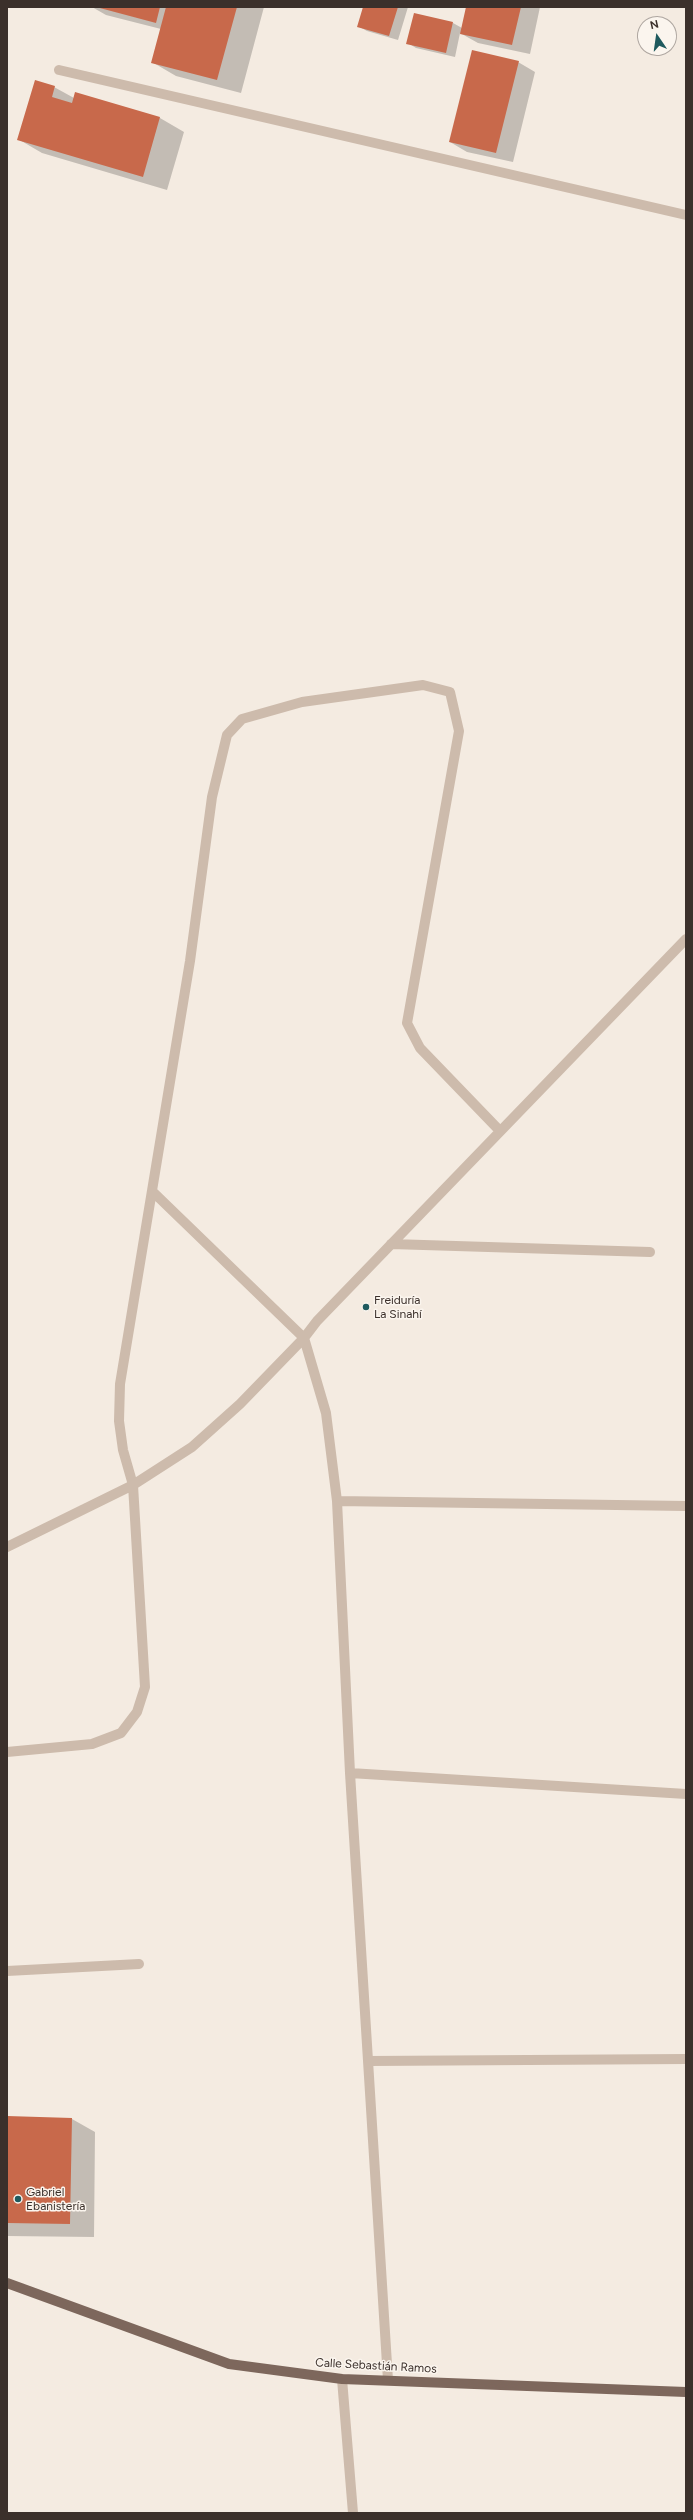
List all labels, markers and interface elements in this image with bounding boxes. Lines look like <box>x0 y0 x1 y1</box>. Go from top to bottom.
north arrow <box>637 16 677 56</box>
text: N <box>649 18 660 32</box>
place label: Freiduría La Sinahí <box>374 1293 422 1321</box>
marker: Freiduría La Sinahí <box>361 1302 371 1312</box>
place label: Gabriel Ebanistería <box>26 2185 85 2213</box>
marker: Gabriel Ebanistería <box>13 2194 23 2204</box>
street label: Calle Sebastián Ramos <box>315 2356 437 2376</box>

